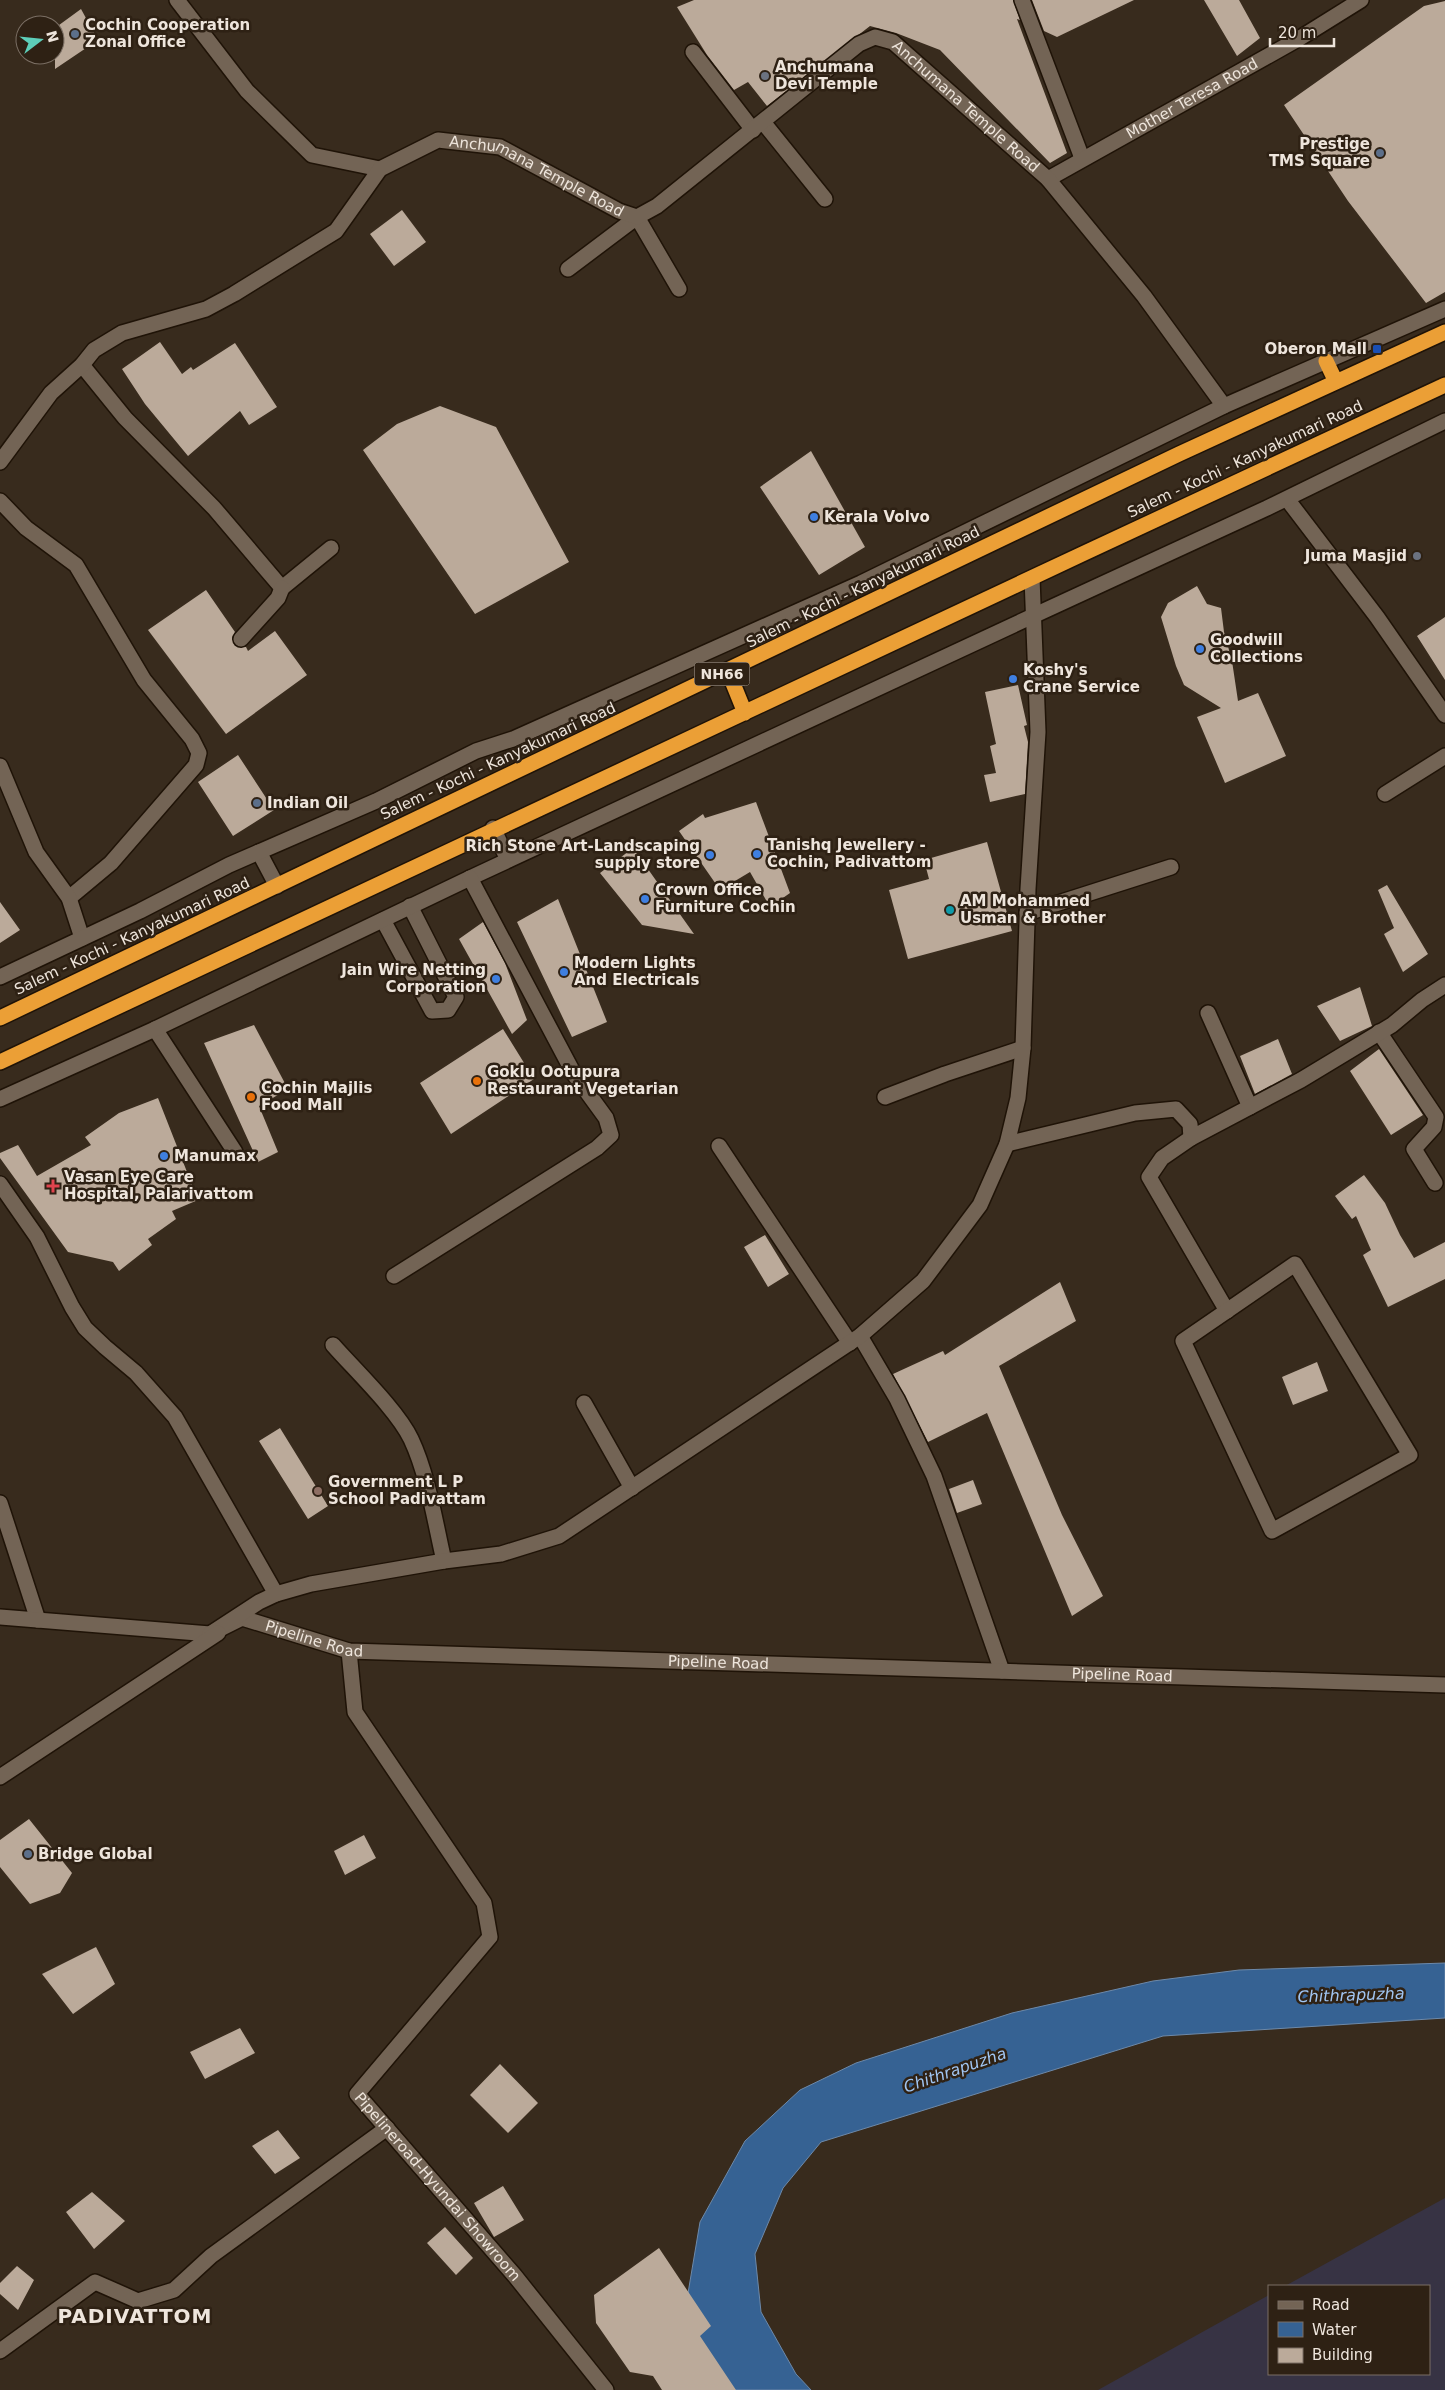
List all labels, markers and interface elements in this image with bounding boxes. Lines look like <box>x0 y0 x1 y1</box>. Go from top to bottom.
north arrow <box>15 15 65 65</box>
scale bar <box>1270 15 1334 47</box>
place label: Cochin Cooperation Zonal Office <box>85 16 250 51</box>
text: 20 m <box>1278 24 1316 42</box>
marker: Cochin Cooperation Zonal Office <box>69 28 81 40</box>
text: N <box>43 29 62 44</box>
street label: Anchumana Temple Road <box>889 37 1043 176</box>
street label: Mother Teresa Road <box>1123 54 1261 142</box>
place label: Anchumana Devi Temple <box>775 58 878 93</box>
marker: Anchumana Devi Temple <box>759 70 771 82</box>
street label: Anchumana Temple Road <box>448 132 627 221</box>
place label: Prestige TMS Square <box>1269 135 1370 170</box>
marker: Prestige TMS Square <box>1374 147 1386 159</box>
place label: Oberon Mall <box>1264 340 1367 358</box>
marker: Oberon Mall <box>1371 343 1383 355</box>
street label: Salem - Kochi - Kanyakumari Road <box>1125 396 1365 522</box>
place label: Kerala Volvo <box>824 508 930 526</box>
marker: Kerala Volvo <box>808 511 820 523</box>
street label: Salem - Kochi - Kanyakumari Road <box>743 522 983 652</box>
place label: Juma Masjid <box>1304 547 1407 565</box>
marker: Juma Masjid <box>1411 550 1423 562</box>
place label: Goodwill Collections <box>1210 631 1303 666</box>
marker: Goodwill Collections <box>1194 643 1206 655</box>
place label: Koshy's Crane Service <box>1023 661 1140 696</box>
road number: NH66 <box>694 662 750 686</box>
marker: Koshy's Crane Service <box>1007 673 1019 685</box>
street label: Salem - Kochi - Kanyakumari Road <box>378 698 618 824</box>
place label: Indian Oil <box>267 794 348 812</box>
marker: Indian Oil <box>251 797 263 809</box>
place label: Tanishq Jewellery - Cochin, Padivattom <box>767 836 931 871</box>
place label: Rich Stone Art-Landscaping supply store <box>465 837 700 872</box>
marker: Tanishq Jewellery - Cochin, Padivattom <box>751 848 763 860</box>
marker: Rich Stone Art-Landscaping supply store <box>704 849 716 861</box>
street label: Salem - Kochi - Kanyakumari Road <box>12 873 252 999</box>
place label: Crown Office Furniture Cochin <box>655 881 796 916</box>
place label: AM Mohammed Usman & Brother <box>960 892 1106 927</box>
marker: Crown Office Furniture Cochin <box>639 893 651 905</box>
marker: AM Mohammed Usman & Brother <box>944 904 956 916</box>
place label: Modern Lights And Electricals <box>574 954 700 989</box>
place label: Jain Wire Netting Corporation <box>340 961 486 996</box>
marker: Modern Lights And Electricals <box>558 966 570 978</box>
marker: Jain Wire Netting Corporation <box>490 973 502 985</box>
place label: Goklu Ootupura Restaurant Vegetarian <box>487 1063 679 1098</box>
marker: Goklu Ootupura Restaurant Vegetarian <box>471 1075 483 1087</box>
place label: Cochin Majlis Food Mall <box>261 1079 372 1114</box>
marker: Cochin Majlis Food Mall <box>245 1091 257 1103</box>
place label: Manumax <box>174 1147 256 1165</box>
marker: Manumax <box>158 1150 170 1162</box>
place label: Vasan Eye Care Hospital, Palarivattom <box>64 1168 254 1203</box>
marker: Vasan Eye Care Hospital, Palarivattom <box>46 1179 60 1193</box>
place label: Government L P School Padivattam <box>328 1473 486 1508</box>
marker: Government L P School Padivattam <box>312 1485 324 1497</box>
street label: Pipeline Road <box>263 1617 363 1660</box>
street label: Pipeline Road <box>668 1652 769 1673</box>
street label: Pipeline Road <box>1071 1664 1173 1686</box>
place label: Bridge Global <box>38 1845 153 1863</box>
marker: Bridge Global <box>22 1848 34 1860</box>
water label: Chithrapuzha <box>1297 1984 1405 2006</box>
water label: Chithrapuzha <box>901 2044 1009 2096</box>
street label: Pipelineroad-Hyundai Showroom <box>351 2089 524 2285</box>
legend <box>1268 2285 1430 2375</box>
text: Road <box>1312 2296 1350 2314</box>
district label: PADIVATTOM <box>57 2304 213 2328</box>
text: Water <box>1312 2321 1357 2339</box>
text: Building <box>1312 2346 1373 2364</box>

